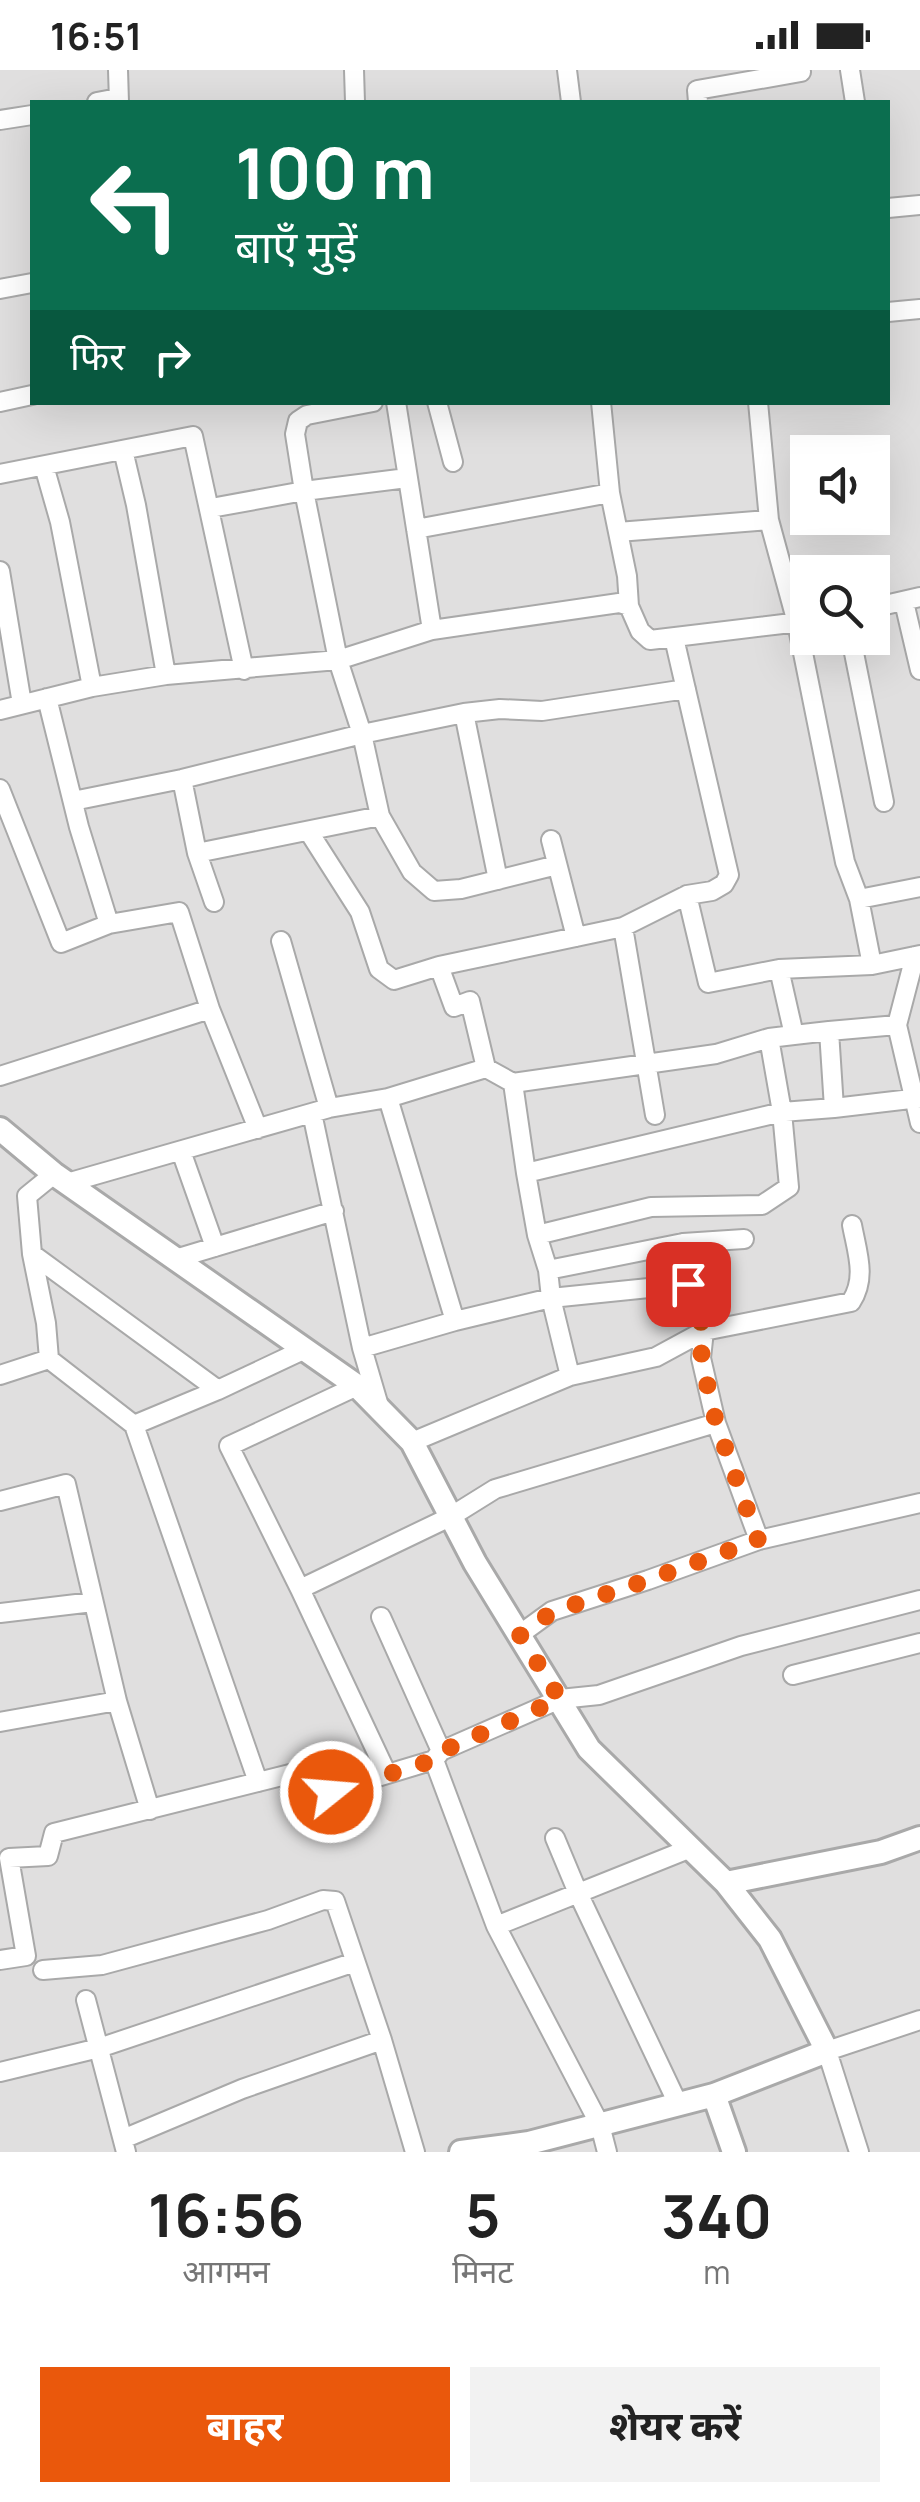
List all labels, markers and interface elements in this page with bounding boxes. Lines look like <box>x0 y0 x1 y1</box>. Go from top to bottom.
text: 16:51 <box>50 9 142 61</box>
text: 100 m <box>235 124 435 220</box>
icon: left <box>70 140 200 270</box>
text: बाएँ मुड़ें <box>235 215 357 277</box>
text: फिर <box>70 329 125 381</box>
icon: right <box>145 330 200 385</box>
map controls <box>790 435 890 655</box>
button: sound <box>790 435 890 535</box>
button: search <box>790 555 890 655</box>
pin <box>646 1242 731 1327</box>
icon: arrive <box>661 1257 716 1312</box>
position arrow <box>279 1740 383 1844</box>
text: 16:56 <box>148 2173 304 2255</box>
text: 5 <box>465 2173 500 2255</box>
text: 340 <box>661 2174 772 2256</box>
text: आगमन <box>182 2249 270 2293</box>
text: मिनट <box>452 2249 513 2293</box>
text: m <box>703 2250 730 2294</box>
button: बाहर <box>40 2367 450 2482</box>
button: शेयर करें <box>470 2367 880 2482</box>

